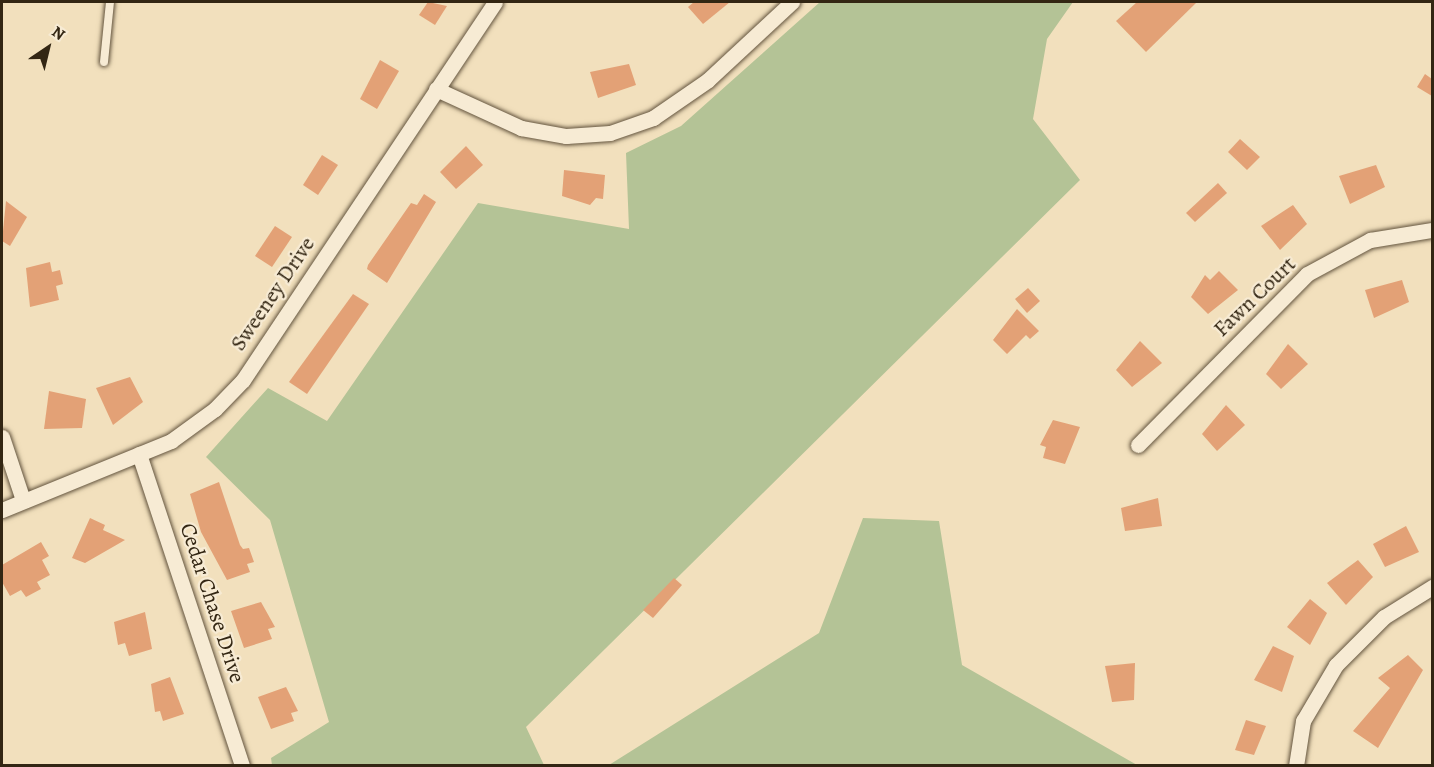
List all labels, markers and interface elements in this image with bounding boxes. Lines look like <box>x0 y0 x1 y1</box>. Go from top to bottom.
north arrow <box>18 18 78 78</box>
text: N <box>47 21 69 46</box>
street label: Sweeney Drive <box>225 232 321 356</box>
street label: Fawn Court <box>1208 251 1302 343</box>
street label: Cedar Chase Drive <box>174 520 250 686</box>

